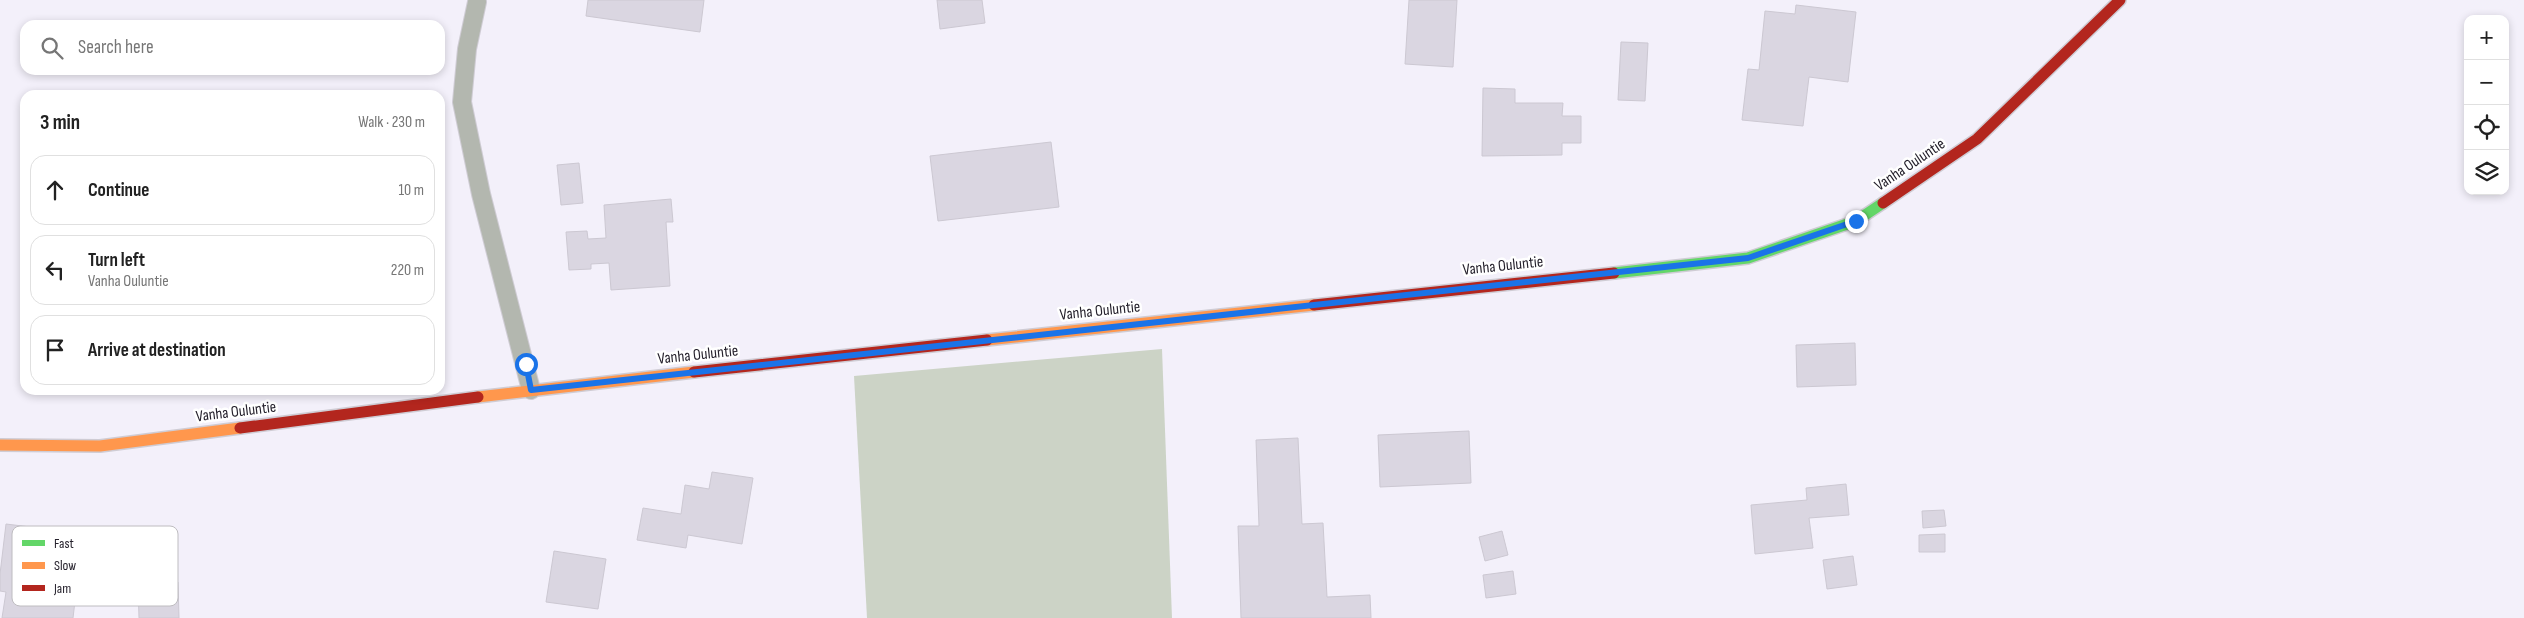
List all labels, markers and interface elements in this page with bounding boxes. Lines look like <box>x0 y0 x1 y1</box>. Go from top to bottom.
map controls <box>2464 15 2509 195</box>
button: + <box>2464 15 2509 60</box>
search box <box>20 20 445 75</box>
icon: search <box>38 34 66 62</box>
text: Search here <box>78 36 154 59</box>
button: − <box>2464 60 2509 105</box>
button: locate <box>2464 105 2509 150</box>
text: 3 min <box>40 110 80 135</box>
text: Walk · 230 m <box>358 113 425 132</box>
street label: Vanha Ouluntie <box>1871 135 1949 195</box>
button: layers <box>2464 150 2509 195</box>
icon: ahead <box>41 176 69 204</box>
text: Continue <box>88 179 149 202</box>
text: 10 m <box>398 181 424 200</box>
route end <box>1845 210 1868 233</box>
text: Turn left <box>88 249 145 272</box>
street label: Vanha Ouluntie <box>1462 252 1544 280</box>
icon: left <box>41 256 69 284</box>
text: 220 m <box>391 261 424 280</box>
text: Vanha Ouluntie <box>88 272 169 291</box>
street label: Vanha Ouluntie <box>1059 297 1141 325</box>
icon: arrive <box>41 336 69 364</box>
text: Arrive at destination <box>88 339 226 362</box>
street label: Vanha Ouluntie <box>657 341 739 369</box>
route start <box>515 353 538 376</box>
street label: Vanha Ouluntie <box>195 398 277 426</box>
legend <box>12 526 178 606</box>
text: Fast <box>54 535 74 552</box>
text: Slow <box>54 557 76 574</box>
text: Jam <box>53 580 71 597</box>

